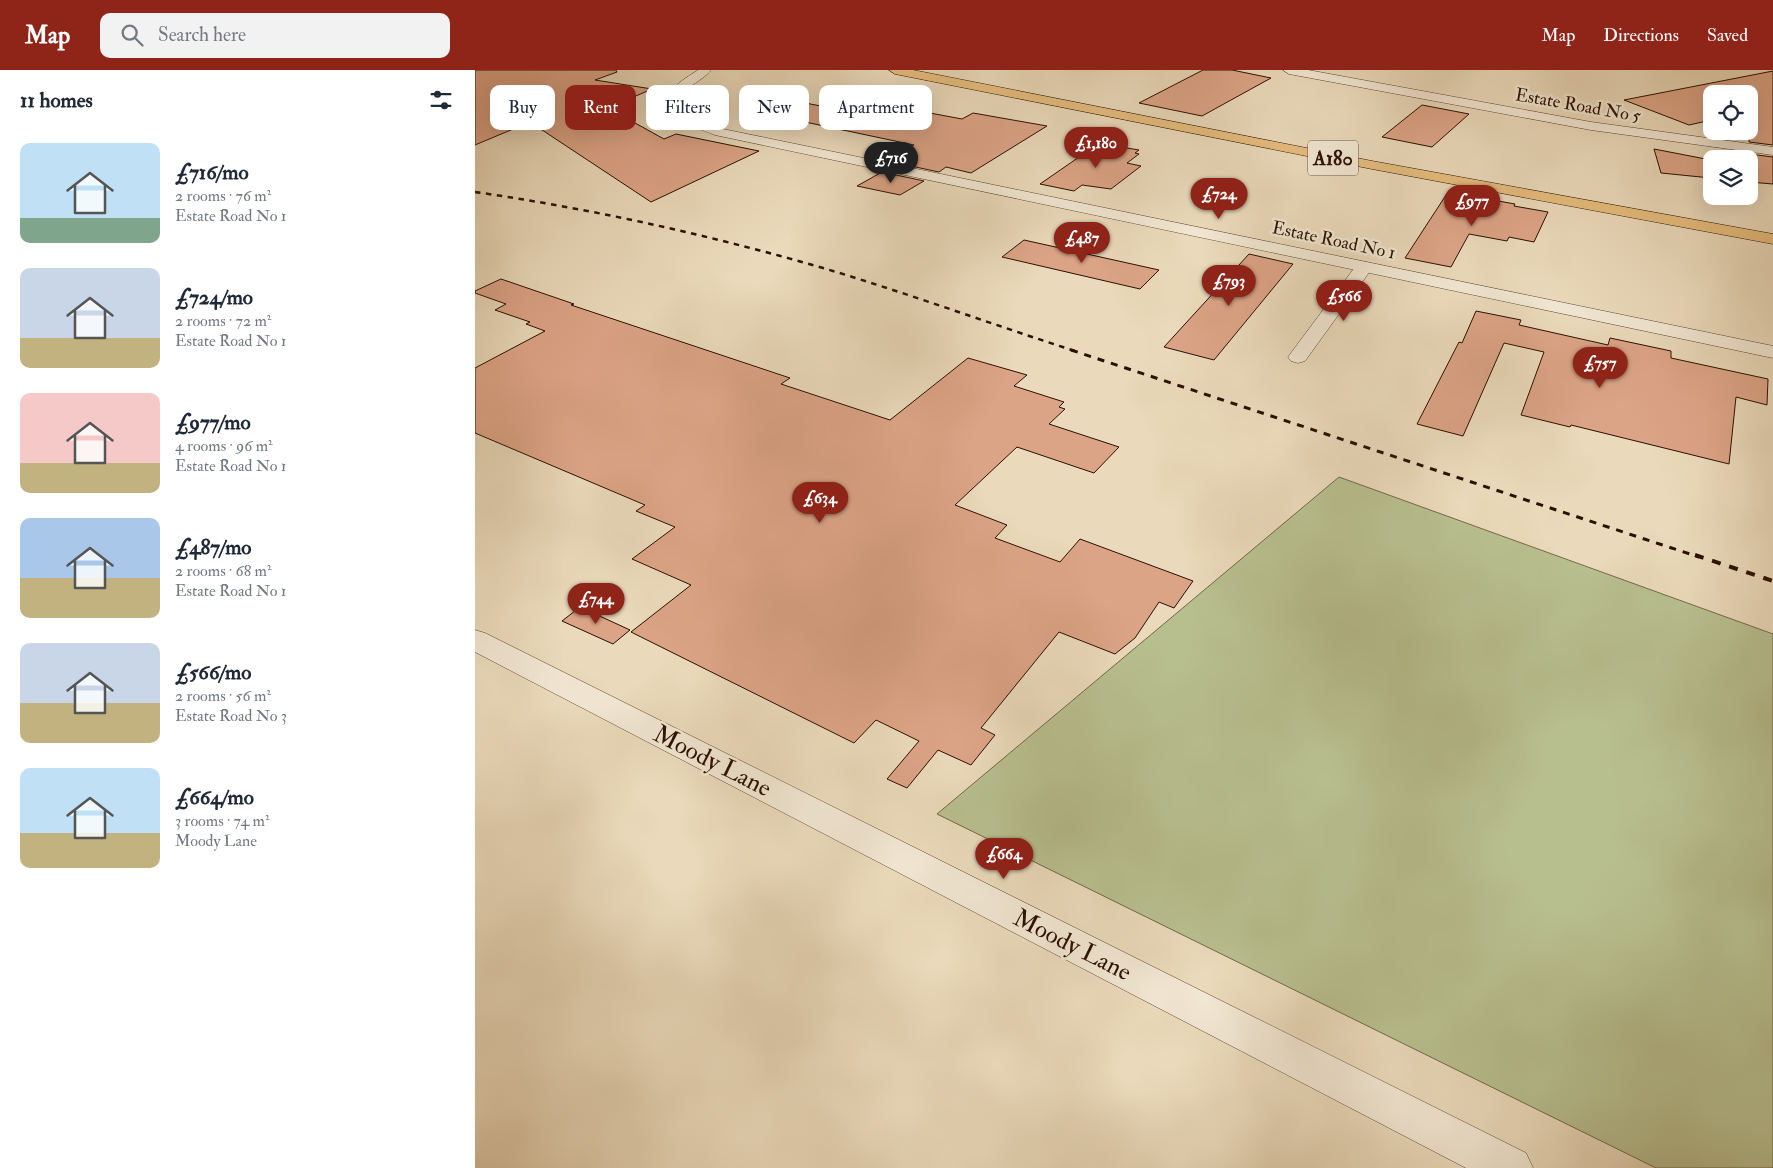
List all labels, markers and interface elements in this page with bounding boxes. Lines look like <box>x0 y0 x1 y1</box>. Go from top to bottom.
search box <box>100 13 450 58</box>
text: Map <box>25 20 70 51</box>
icon: search <box>118 21 146 49</box>
text: Search here <box>158 23 246 47</box>
text: Map <box>1542 24 1575 47</box>
text: Directions <box>1603 24 1679 47</box>
text: Saved <box>1707 24 1748 47</box>
street label: Estate Road No 5 <box>1513 83 1643 128</box>
chip: Buy <box>490 85 555 130</box>
chip: Rent <box>565 85 636 130</box>
chip: Filters <box>646 85 729 130</box>
chip: New <box>739 85 809 130</box>
chip: Apartment <box>819 85 932 130</box>
map controls <box>1703 85 1758 205</box>
button: locate <box>1703 85 1758 140</box>
icon: filters <box>427 86 455 114</box>
text: 11 homes <box>20 87 93 114</box>
pin: £1,180 <box>1055 126 1137 169</box>
text: £1,180 <box>1075 133 1117 153</box>
road number: A180 <box>1308 140 1358 176</box>
pin: £716 <box>861 142 921 184</box>
text: £716 <box>875 148 907 168</box>
button: layers <box>1703 150 1758 205</box>
text: £716/mo <box>175 159 249 186</box>
icon: home <box>60 163 120 223</box>
pin: £724 <box>1189 178 1249 220</box>
text: £724 <box>1202 184 1236 204</box>
pin: £977 <box>1442 184 1502 227</box>
text: 2 rooms · 76 m² <box>175 186 271 206</box>
text: £977 <box>1455 191 1489 211</box>
text: Estate Road No 1 <box>175 206 287 226</box>
street label: Estate Road No 1 <box>1270 216 1398 265</box>
pin: £487 <box>1052 222 1112 264</box>
text: £487 <box>1065 228 1099 248</box>
pin: £793 <box>1199 264 1259 307</box>
text: £793 <box>1213 271 1245 291</box>
pin: £566 <box>1314 280 1374 322</box>
text: £724/mo <box>175 284 253 311</box>
text: £566 <box>1327 286 1361 306</box>
icon: home <box>60 288 120 348</box>
text: 2 rooms · 72 m² <box>175 311 271 331</box>
text: Estate Road No 1 <box>175 331 287 351</box>
pin: £757 <box>1570 346 1630 389</box>
text: £757 <box>1584 353 1616 373</box>
text: £977/mo <box>175 409 251 436</box>
icon: home <box>60 413 120 473</box>
text: 4 rooms · 96 m² <box>175 436 273 456</box>
text: Estate Road No 1 <box>175 456 287 476</box>
pin: £634 <box>790 482 850 524</box>
text: £634 <box>803 488 837 508</box>
text: £487/mo <box>175 534 251 561</box>
icon: home <box>60 538 120 598</box>
text: 2 rooms · 68 m² <box>175 561 271 581</box>
text: Estate Road No 1 <box>175 581 287 601</box>
pin: £744 <box>566 582 626 625</box>
text: £744 <box>579 589 613 609</box>
text: £566/mo <box>175 659 251 686</box>
icon: home <box>60 663 120 723</box>
text: 2 rooms · 56 m² <box>175 686 271 706</box>
text: Estate Road No 3 <box>175 706 287 726</box>
street label: Moody Lane <box>648 718 776 804</box>
text: £664/mo <box>175 784 254 811</box>
icon: home <box>60 788 120 848</box>
text: 3 rooms · 74 m² <box>175 811 269 831</box>
text: Moody Lane <box>175 831 257 851</box>
pin: £664 <box>974 838 1034 880</box>
text: £664 <box>986 844 1022 864</box>
street label: Moody Lane <box>1008 902 1136 988</box>

